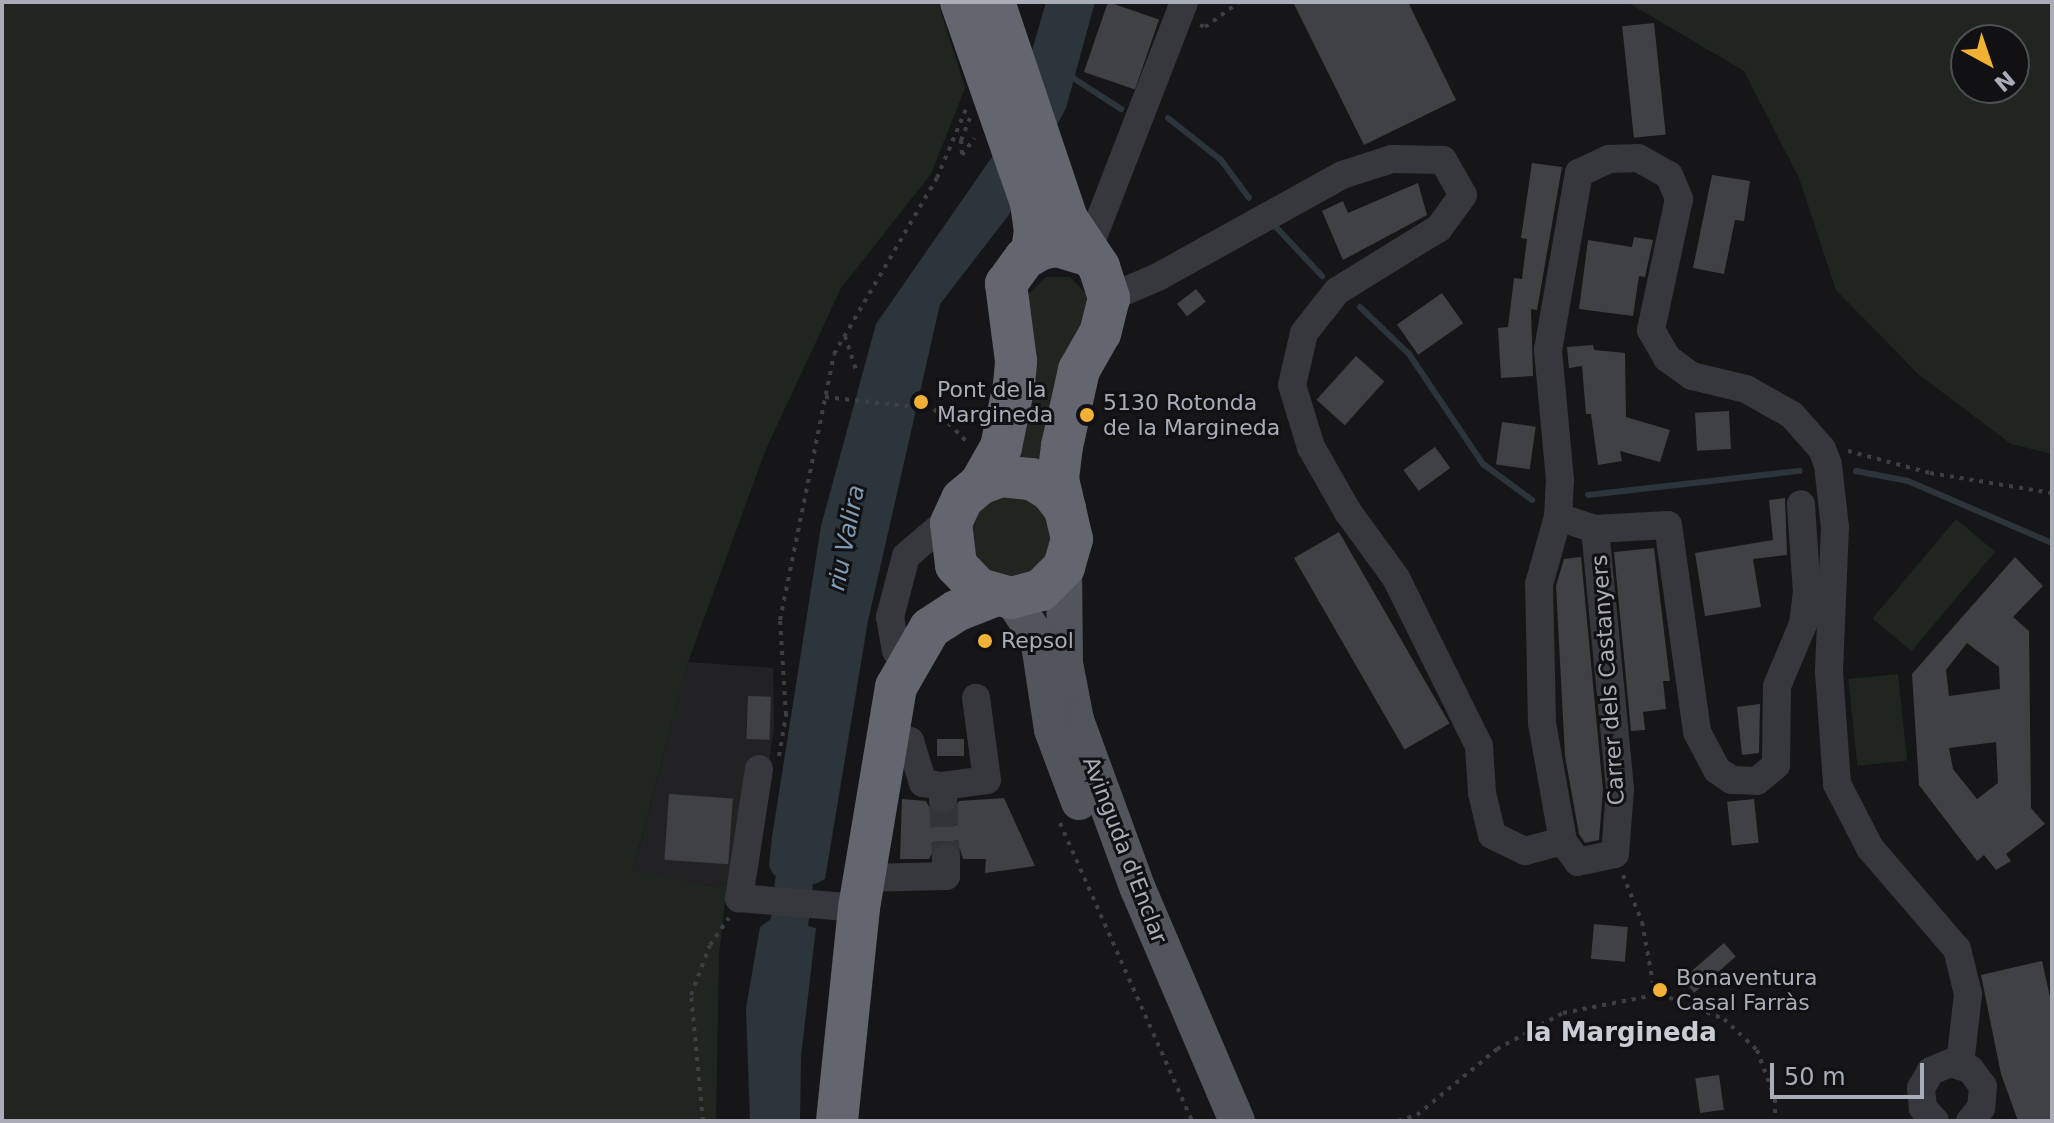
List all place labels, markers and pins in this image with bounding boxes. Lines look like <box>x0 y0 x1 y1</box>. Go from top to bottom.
place label: Pont de la Margineda <box>937 376 1053 428</box>
place label: 5130 Rotonda de la Margineda <box>1103 389 1280 440</box>
marker: Pont de la Margineda <box>912 393 930 411</box>
marker: 5130 Rotonda de la Margineda <box>1078 406 1096 424</box>
place label: Repsol <box>1001 628 1074 654</box>
marker: Repsol <box>976 632 994 650</box>
place label: Bonaventura Casal Farràs <box>1676 964 1818 1016</box>
marker: Bonaventura Casal Farràs <box>1651 981 1669 999</box>

